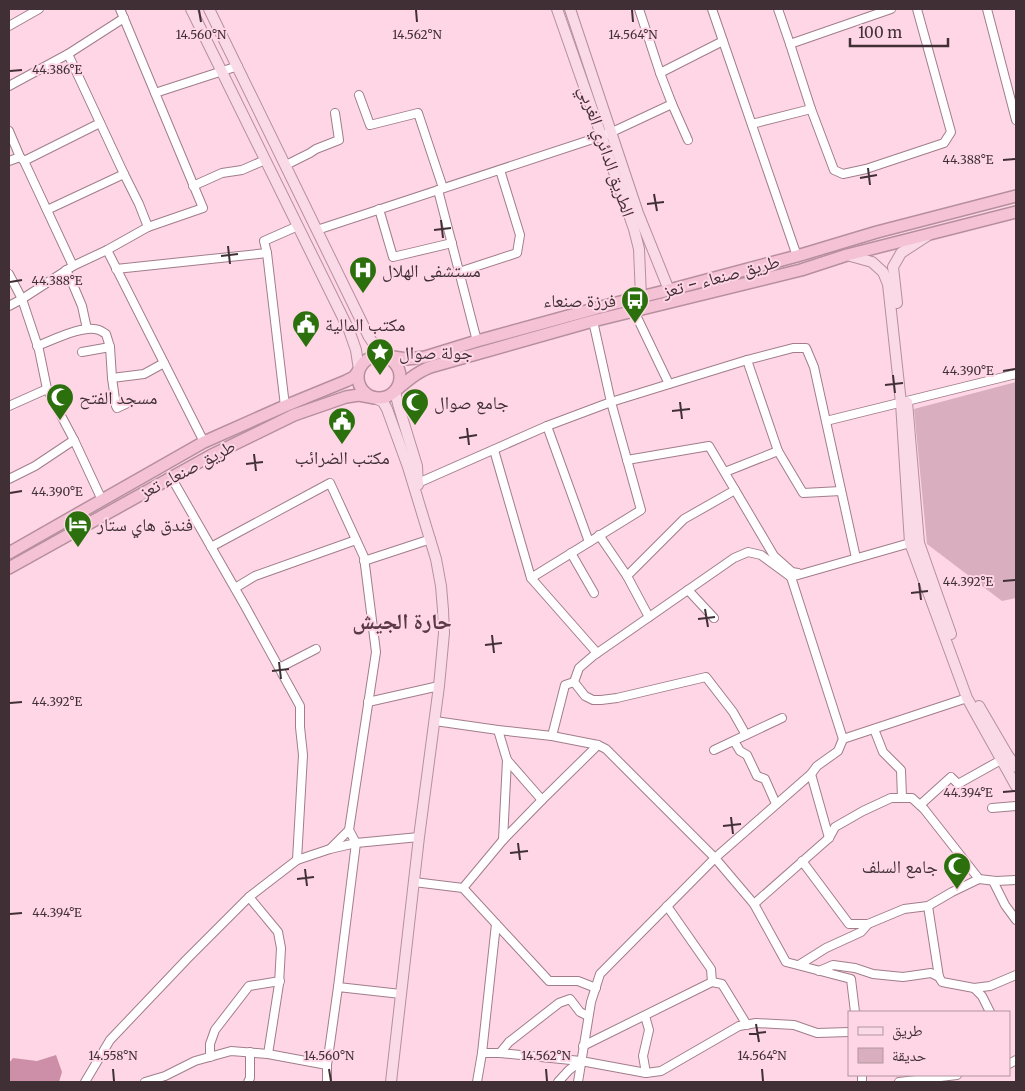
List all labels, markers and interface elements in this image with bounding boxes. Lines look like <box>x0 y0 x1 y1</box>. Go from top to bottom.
scale bar <box>850 15 948 47</box>
text: 100 m <box>858 23 902 42</box>
text: 14.560°N <box>176 27 227 42</box>
text: 14.562°N <box>392 27 442 42</box>
text: 14.564°N <box>609 27 658 42</box>
text: 44.386°E <box>32 62 82 77</box>
street label: الطريق الدائري الغربي <box>570 82 640 221</box>
text: 44.388°E <box>943 152 994 167</box>
street label: طريق صنعاء - تعز <box>659 249 782 303</box>
hospital icon: مستشفى الهلال <box>348 255 378 294</box>
place label: مستشفى الهلال <box>382 259 481 282</box>
text: 44.388°E <box>32 273 83 288</box>
bus stop icon: فرزة صنعاء <box>620 285 650 324</box>
place label: فرزة صنعاء <box>543 289 616 312</box>
public building icon: مكتب المالية <box>291 309 321 348</box>
place label: مكتب المالية <box>325 313 405 336</box>
place icon: جولة صوال <box>365 337 395 376</box>
place label: جولة صوال <box>399 341 473 364</box>
text: 44.390°E <box>942 363 994 378</box>
mosque icon: مسجد الفتح <box>45 382 75 421</box>
place label: مسجد الفتح <box>79 386 157 410</box>
mosque icon: جامع صوال <box>400 387 430 426</box>
place label: جامع صوال <box>434 391 509 415</box>
public building icon: مكتب الضرائب <box>327 406 357 445</box>
street label: طريق صنعاء تعز <box>134 434 239 504</box>
place label: مكتب الضرائب <box>294 446 390 469</box>
text: 44.390°E <box>31 484 83 499</box>
hotel icon: فندق هاي ستار <box>63 509 93 548</box>
place label: فندق هاي ستار <box>96 513 193 539</box>
text: 44.392°E <box>943 574 994 589</box>
district label: حارة الجيش <box>352 607 452 635</box>
text: 44.392°E <box>32 694 83 709</box>
text: 44.394°E <box>943 785 993 800</box>
mosque icon: جامع السلف <box>942 851 972 890</box>
place label: جامع السلف <box>862 855 938 879</box>
text: 44.394°E <box>32 905 82 920</box>
legend <box>848 1011 1010 1076</box>
text: طريق <box>892 1021 923 1041</box>
text: حديقة <box>892 1046 927 1065</box>
text: 14.558°N <box>88 1048 138 1063</box>
text: 14.560°N <box>304 1048 355 1063</box>
text: 14.562°N <box>521 1048 571 1063</box>
text: 14.564°N <box>738 1048 787 1063</box>

